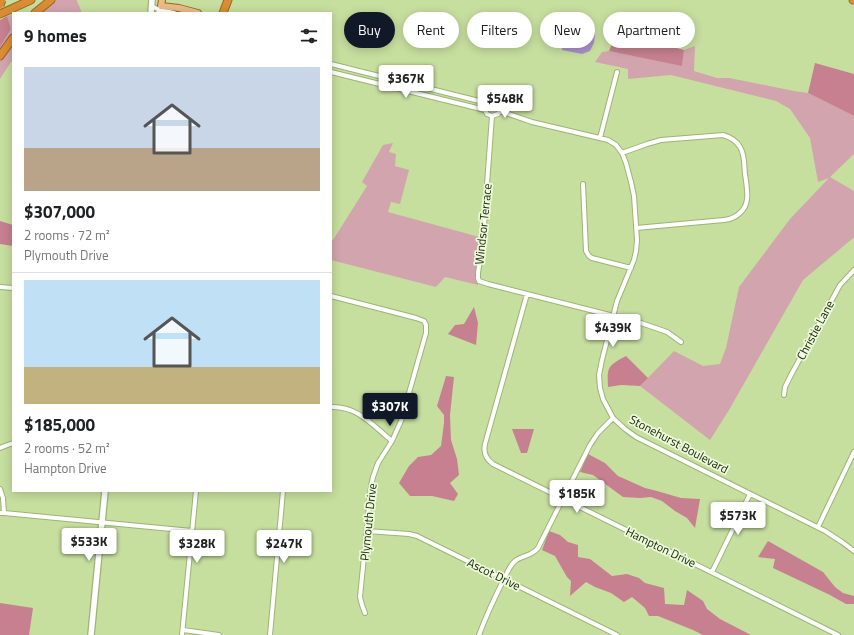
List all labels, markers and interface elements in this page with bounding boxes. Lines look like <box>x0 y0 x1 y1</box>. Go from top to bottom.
chip: Buy <box>344 12 395 48</box>
chip: Rent <box>403 12 459 48</box>
chip: Filters <box>467 12 532 48</box>
chip: New <box>540 12 595 48</box>
chip: Apartment <box>603 12 695 48</box>
text: 9 homes <box>24 23 87 49</box>
icon: filters <box>298 25 320 47</box>
pin: $367K <box>378 65 434 99</box>
text: $367K <box>388 68 424 88</box>
pin: $548K <box>477 85 533 119</box>
text: $548K <box>487 88 523 108</box>
icon: home <box>136 93 208 165</box>
street label: Windsor Terrace <box>469 182 497 266</box>
text: $307,000 <box>24 199 95 225</box>
text: 2 rooms · 72 m² <box>24 225 110 245</box>
text: Plymouth Drive <box>24 245 108 265</box>
street label: Christie Lane <box>791 297 839 363</box>
icon: home <box>136 306 208 378</box>
pin: $439K <box>585 314 641 348</box>
text: $439K <box>595 317 631 337</box>
pin: $307K <box>362 393 418 427</box>
text: $307K <box>372 396 408 416</box>
street label: Stonehurst Boulevard <box>626 410 732 478</box>
text: $185,000 <box>24 412 95 438</box>
text: 2 rooms · 52 m² <box>24 438 110 458</box>
text: Hampton Drive <box>24 458 107 478</box>
pin: $185K <box>549 480 605 514</box>
street label: Plymouth Drive <box>354 482 382 562</box>
text: $185K <box>559 483 595 503</box>
pin: $573K <box>710 502 766 536</box>
text: $573K <box>720 505 756 525</box>
street label: Hampton Drive <box>623 522 699 572</box>
pin: $533K <box>61 528 117 562</box>
pin: $328K <box>169 530 225 564</box>
pin: $247K <box>256 530 312 564</box>
text: $533K <box>71 531 107 551</box>
text: $328K <box>179 533 215 553</box>
text: $247K <box>266 533 302 553</box>
street label: Ascot Drive <box>464 553 524 595</box>

